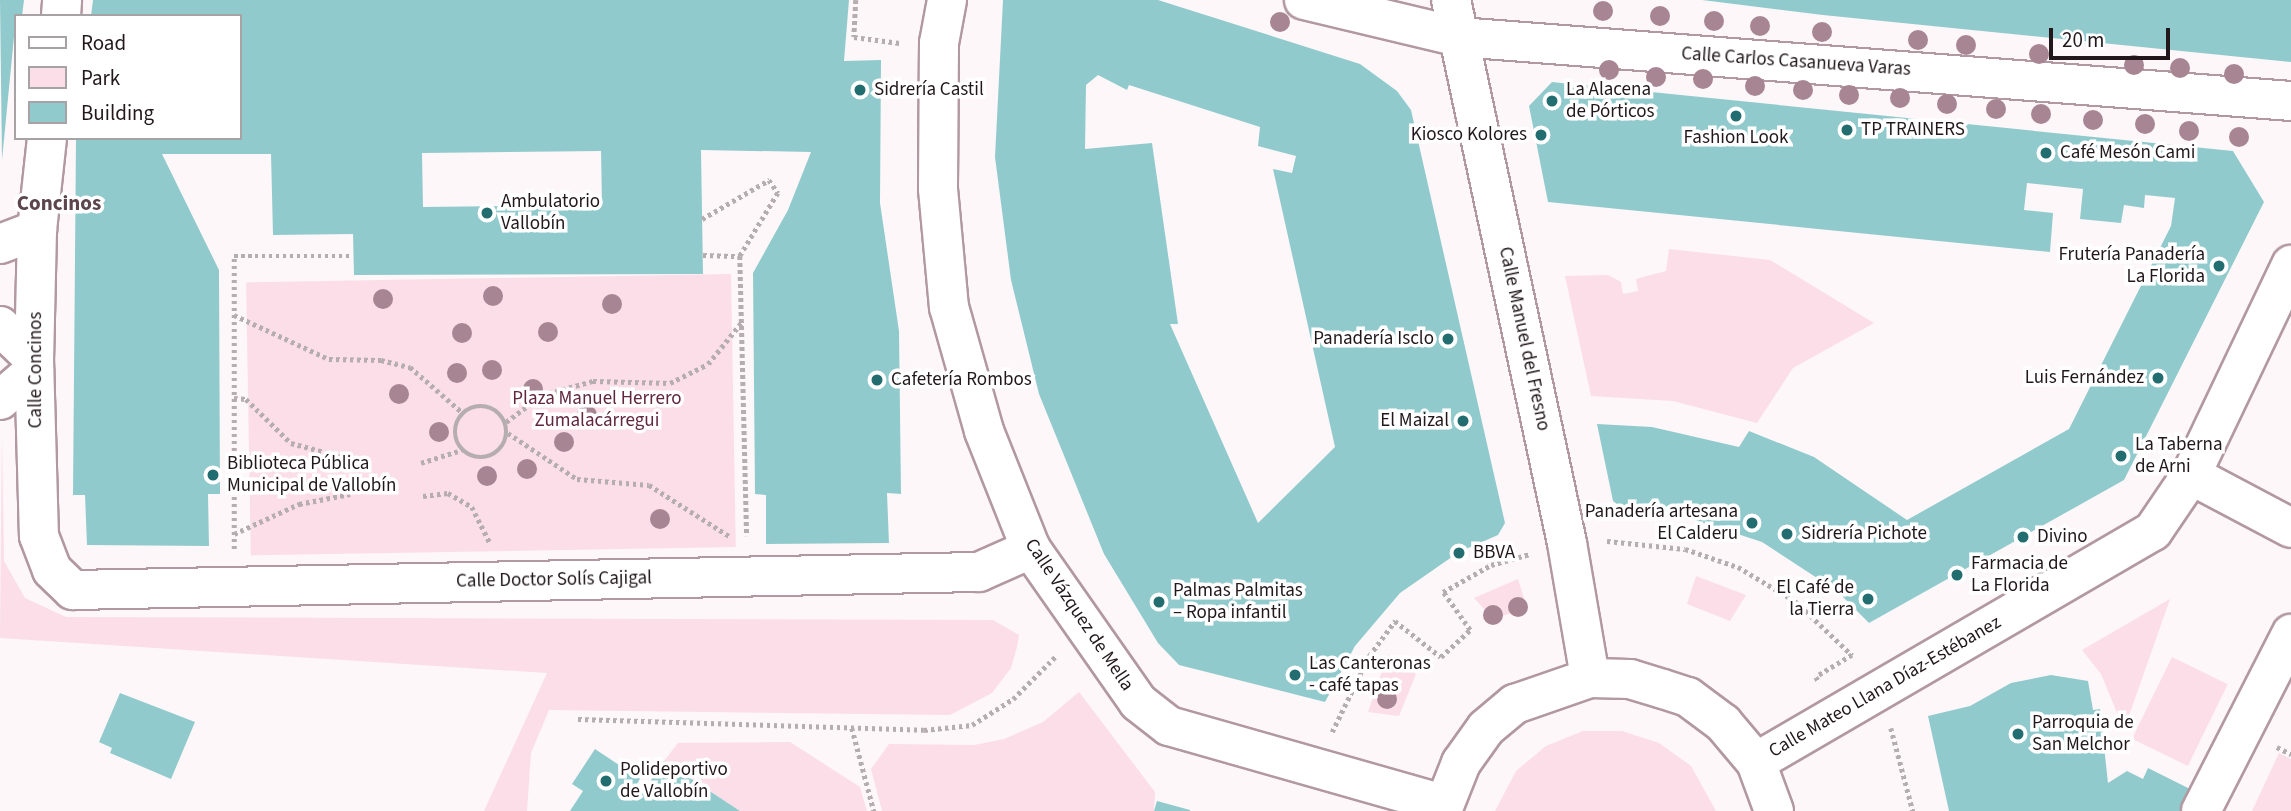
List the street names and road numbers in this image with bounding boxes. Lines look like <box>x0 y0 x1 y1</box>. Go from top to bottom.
street label: Calle Carlos Casanueva Varas <box>1681 43 1911 81</box>
street label: Calle Manuel del Fresno <box>1493 245 1555 433</box>
street label: Calle Concinos <box>25 312 47 428</box>
street label: Calle Vázquez de Mella <box>1020 535 1138 695</box>
street label: Calle Doctor Solís Cajigal <box>456 567 652 593</box>
street label: Calle Mateo Llana Díaz-Estébanez <box>1765 611 2005 763</box>

